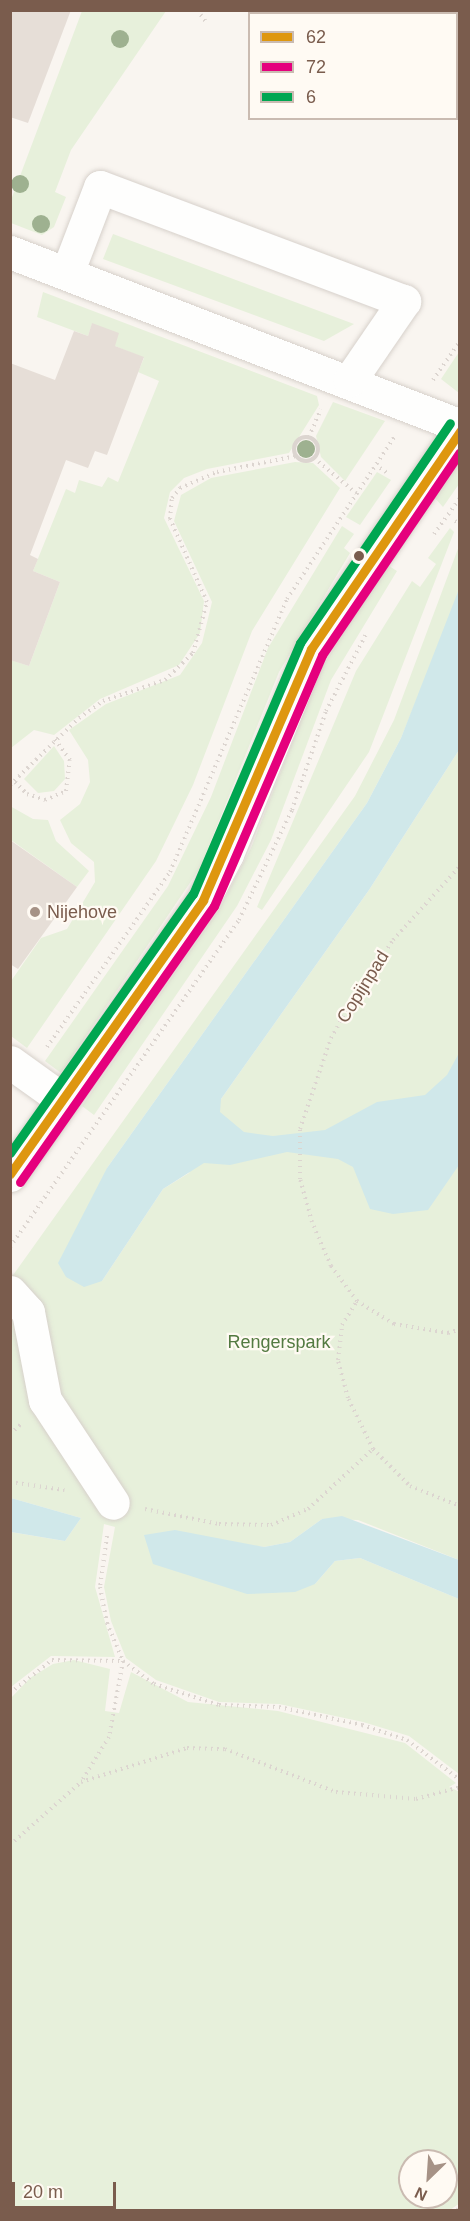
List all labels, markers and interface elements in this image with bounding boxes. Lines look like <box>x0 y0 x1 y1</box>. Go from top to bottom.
legend <box>248 12 458 120</box>
text: 62 <box>306 27 326 47</box>
text: 72 <box>306 57 326 77</box>
text: 6 <box>306 87 316 107</box>
unlabelled marker <box>353 550 365 562</box>
place label: Nijehove <box>47 901 117 923</box>
marker: Nijehove <box>28 905 42 919</box>
street label: Copijnpad <box>332 947 394 1027</box>
park label: Rengerspark <box>227 1331 331 1353</box>
north arrow <box>398 2149 458 2209</box>
scale bar <box>15 2170 118 2208</box>
text: 20 m <box>23 2182 63 2202</box>
text: N <box>412 2184 430 2204</box>

